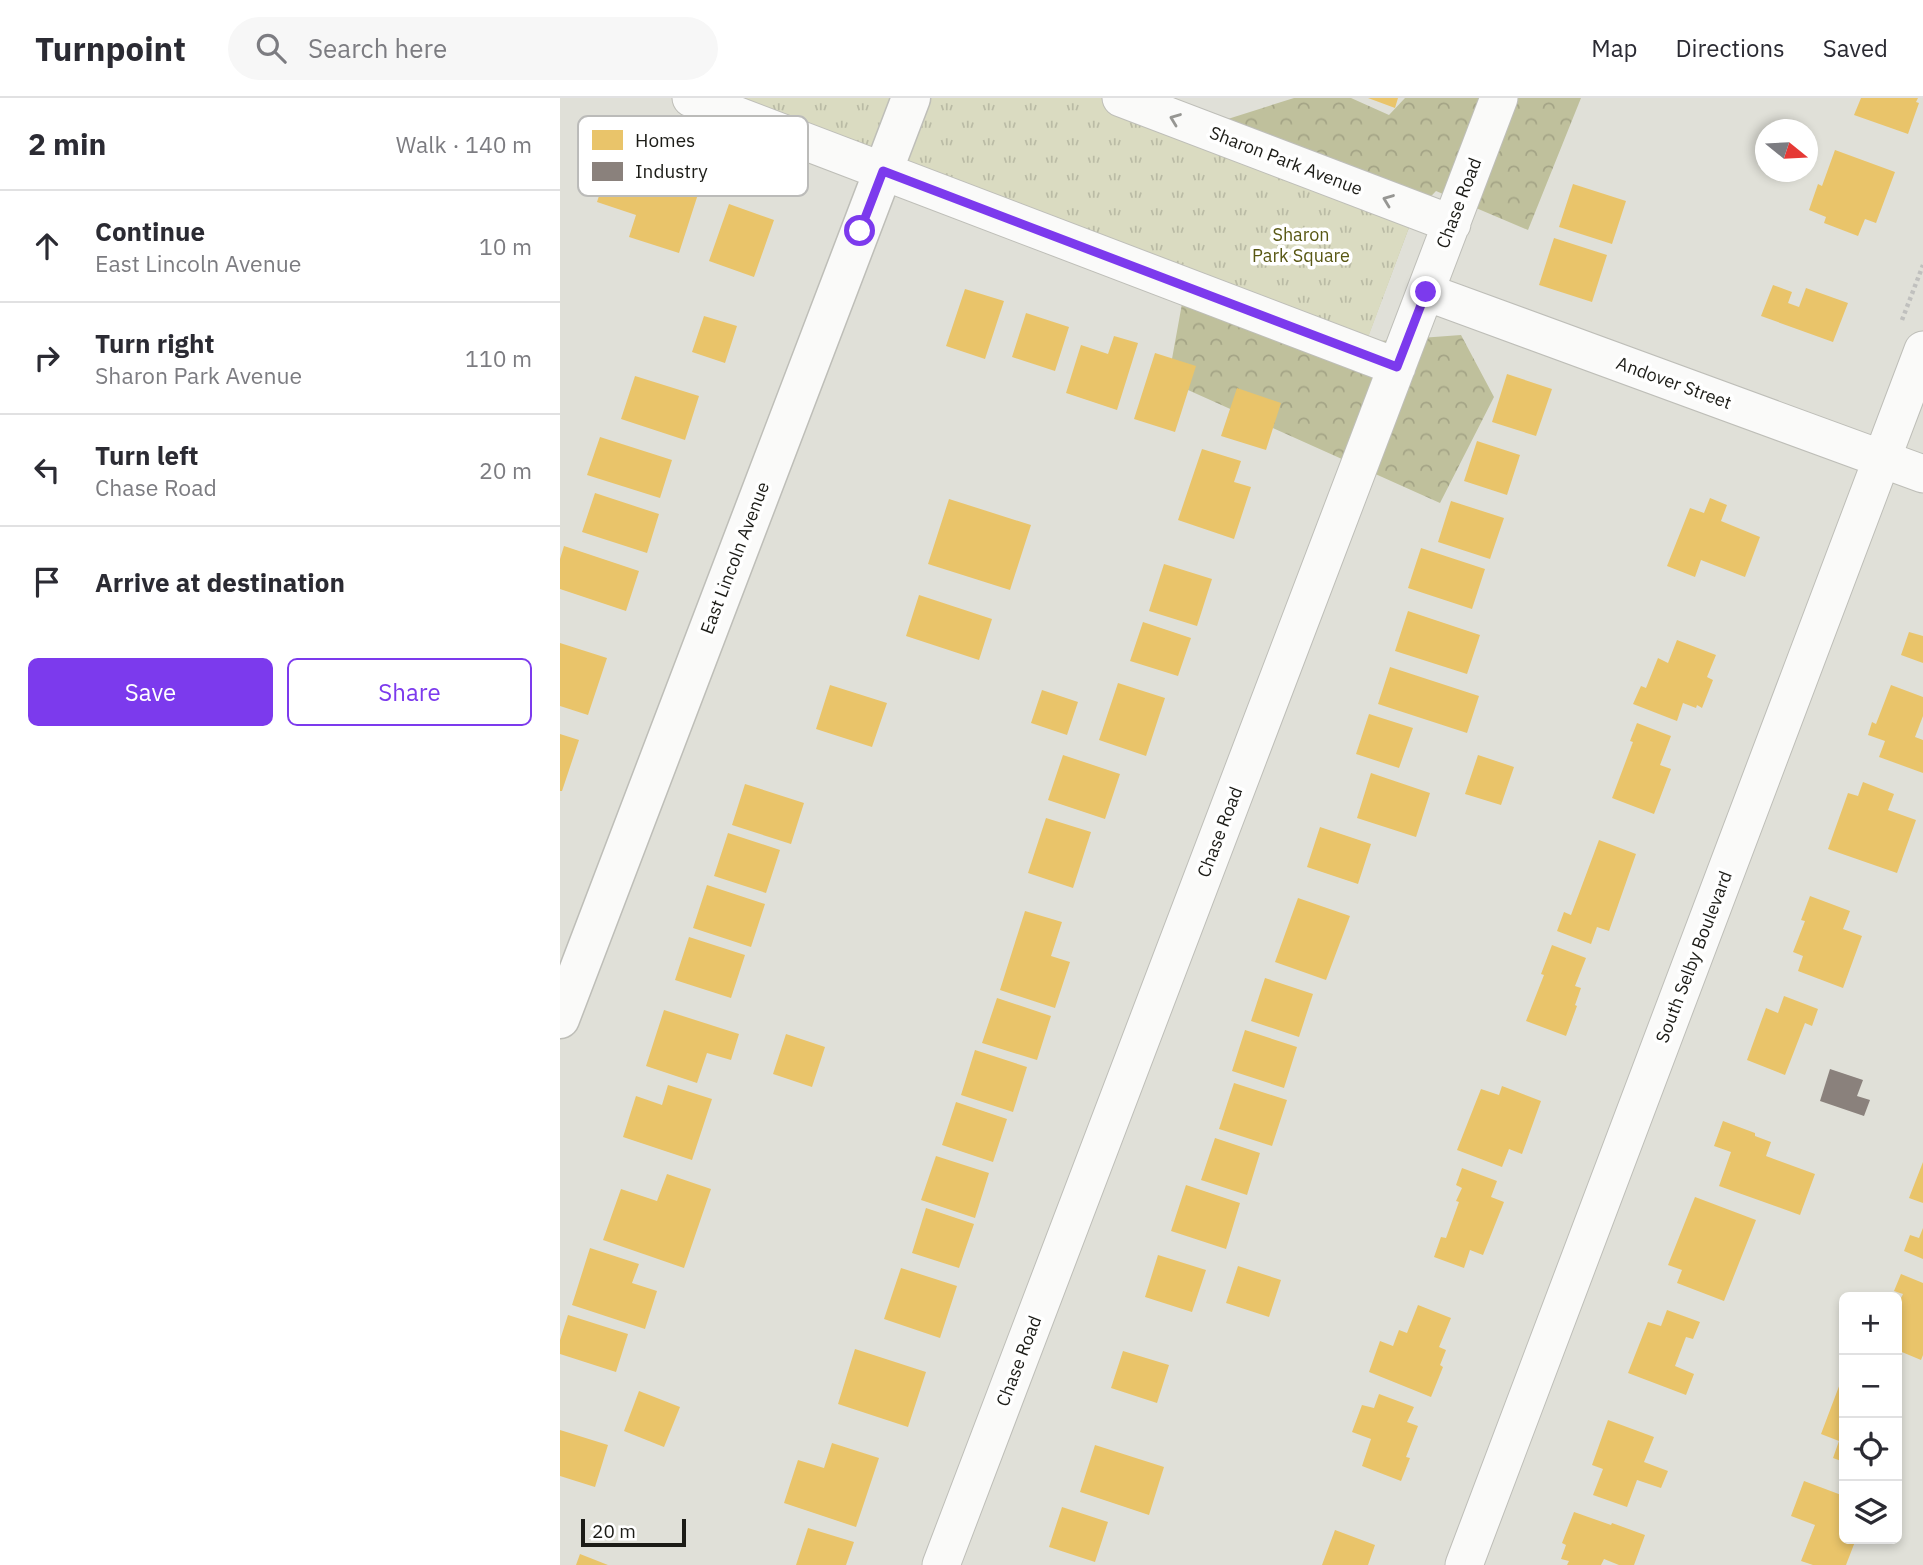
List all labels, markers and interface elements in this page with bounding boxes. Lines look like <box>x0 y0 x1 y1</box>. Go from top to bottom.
search box <box>228 17 718 80</box>
text: Turnpoint <box>35 27 186 70</box>
icon: search <box>252 29 290 67</box>
text: Search here <box>308 31 447 65</box>
text: Map <box>1591 32 1637 64</box>
text: Directions <box>1675 32 1785 64</box>
text: Saved <box>1823 32 1888 64</box>
one-way arrow <box>1170 113 1182 127</box>
legend <box>578 116 808 196</box>
north arrow <box>1755 119 1818 182</box>
street label: Sharon Park Avenue <box>1206 121 1366 200</box>
text: 2 min <box>28 124 106 163</box>
text: Homes <box>635 128 695 152</box>
text: Walk · 140 m <box>396 129 532 159</box>
street label: Chase Road <box>1431 154 1486 251</box>
text: Industry <box>635 159 708 183</box>
one-way arrow <box>1382 194 1394 208</box>
text: Continue <box>95 214 205 248</box>
route start <box>844 215 875 246</box>
park label: Sharon Park Square <box>1252 223 1350 267</box>
icon: ahead <box>28 227 66 265</box>
text: 10 m <box>479 231 532 261</box>
text: East Lincoln Avenue <box>95 248 301 278</box>
route end <box>1410 276 1441 307</box>
text: Turn right <box>95 326 214 360</box>
icon: right <box>28 339 66 377</box>
text: 110 m <box>465 343 532 373</box>
street label: Andover Street <box>1613 351 1735 414</box>
text: Sharon Park Avenue <box>95 360 302 390</box>
text: Turn left <box>95 438 198 472</box>
icon: left <box>28 451 66 489</box>
text: 20 m <box>479 455 532 485</box>
text: Chase Road <box>95 472 217 502</box>
street label: East Lincoln Avenue <box>695 478 774 637</box>
icon: arrive <box>28 563 66 601</box>
text: Arrive at destination <box>95 565 345 599</box>
button: Save <box>28 658 273 726</box>
button: Share <box>287 658 532 726</box>
street label: Chase Road <box>1192 783 1247 880</box>
street label: South Selby Boulevard <box>1650 868 1737 1046</box>
map controls <box>1839 1292 1902 1544</box>
button: + <box>1839 1292 1902 1355</box>
street label: Chase Road <box>991 1312 1046 1409</box>
button: − <box>1839 1355 1902 1418</box>
button: locate <box>1839 1418 1902 1481</box>
button: layers <box>1839 1481 1902 1544</box>
scale bar <box>581 1516 686 1548</box>
text: 20 m <box>592 1519 636 1543</box>

